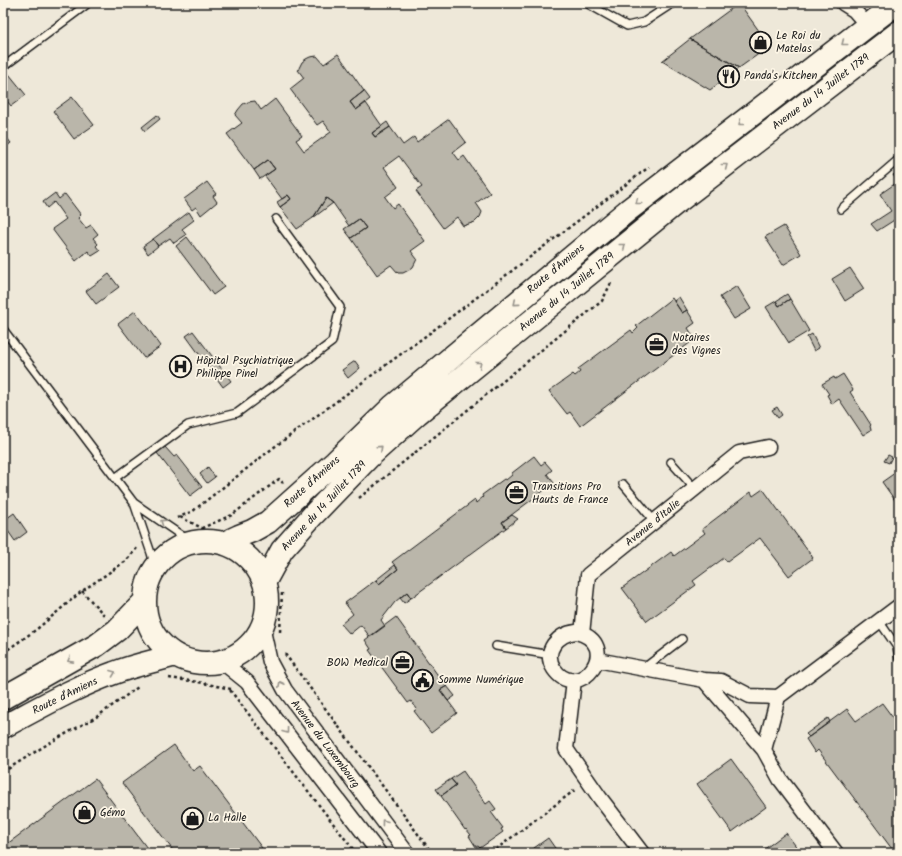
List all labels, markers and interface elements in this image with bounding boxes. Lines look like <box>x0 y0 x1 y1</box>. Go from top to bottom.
place label: Le Roi du Matelas <box>776 27 821 58</box>
shop icon: Le Roi du Matelas <box>748 29 774 55</box>
one-way arrow <box>841 39 848 46</box>
street label: Avenue du 14 Juillet 1789 <box>768 49 874 135</box>
restaurant icon: Panda's Kitchen <box>715 63 741 89</box>
place label: Panda's Kitchen <box>744 67 817 85</box>
one-way arrow <box>738 118 745 125</box>
one-way arrow <box>721 163 728 170</box>
one-way arrow <box>635 197 642 204</box>
street label: Route d'Amiens <box>523 239 589 299</box>
one-way arrow <box>619 244 626 251</box>
street label: Avenue du 14 Juillet 1789 <box>515 247 619 336</box>
one-way arrow <box>514 299 521 306</box>
place label: Notaires des Vignes <box>672 329 721 360</box>
office icon: Notaires des Vignes <box>644 331 670 357</box>
place label: Hôpital Psychiatrique Philippe Pinel <box>196 352 293 383</box>
hospital icon: Hôpital Psychiatrique Philippe Pinel <box>168 354 194 380</box>
one-way arrow <box>474 361 481 368</box>
one-way arrow <box>375 445 382 452</box>
street label: Route d'Amiens <box>280 451 345 512</box>
street label: Avenue du 14 Juillet 1789 <box>277 456 371 555</box>
place label: Transitions Pro Hauts de France <box>532 478 608 509</box>
office icon: Transitions Pro Hauts de France <box>503 480 529 506</box>
street label: Avenue d'Italie <box>621 495 685 551</box>
one-way arrow <box>160 519 167 527</box>
office icon: BOW Medical <box>390 650 416 676</box>
place label: BOW Medical <box>327 654 388 672</box>
one-way arrow <box>66 655 74 663</box>
public building icon: Somme Numérique <box>410 667 436 693</box>
one-way arrow <box>110 670 117 678</box>
place label: Somme Numérique <box>438 671 524 689</box>
street label: Route d'Amiens <box>29 672 101 720</box>
one-way arrow <box>279 680 286 688</box>
street label: Avenue du Luxembourg <box>286 696 364 792</box>
one-way arrow <box>281 726 288 733</box>
shop icon: Gémo <box>72 800 98 826</box>
place label: Gémo <box>100 804 125 822</box>
shop icon: La Halle <box>180 805 206 831</box>
place label: La Halle <box>208 809 246 827</box>
one-way arrow <box>381 819 388 826</box>

